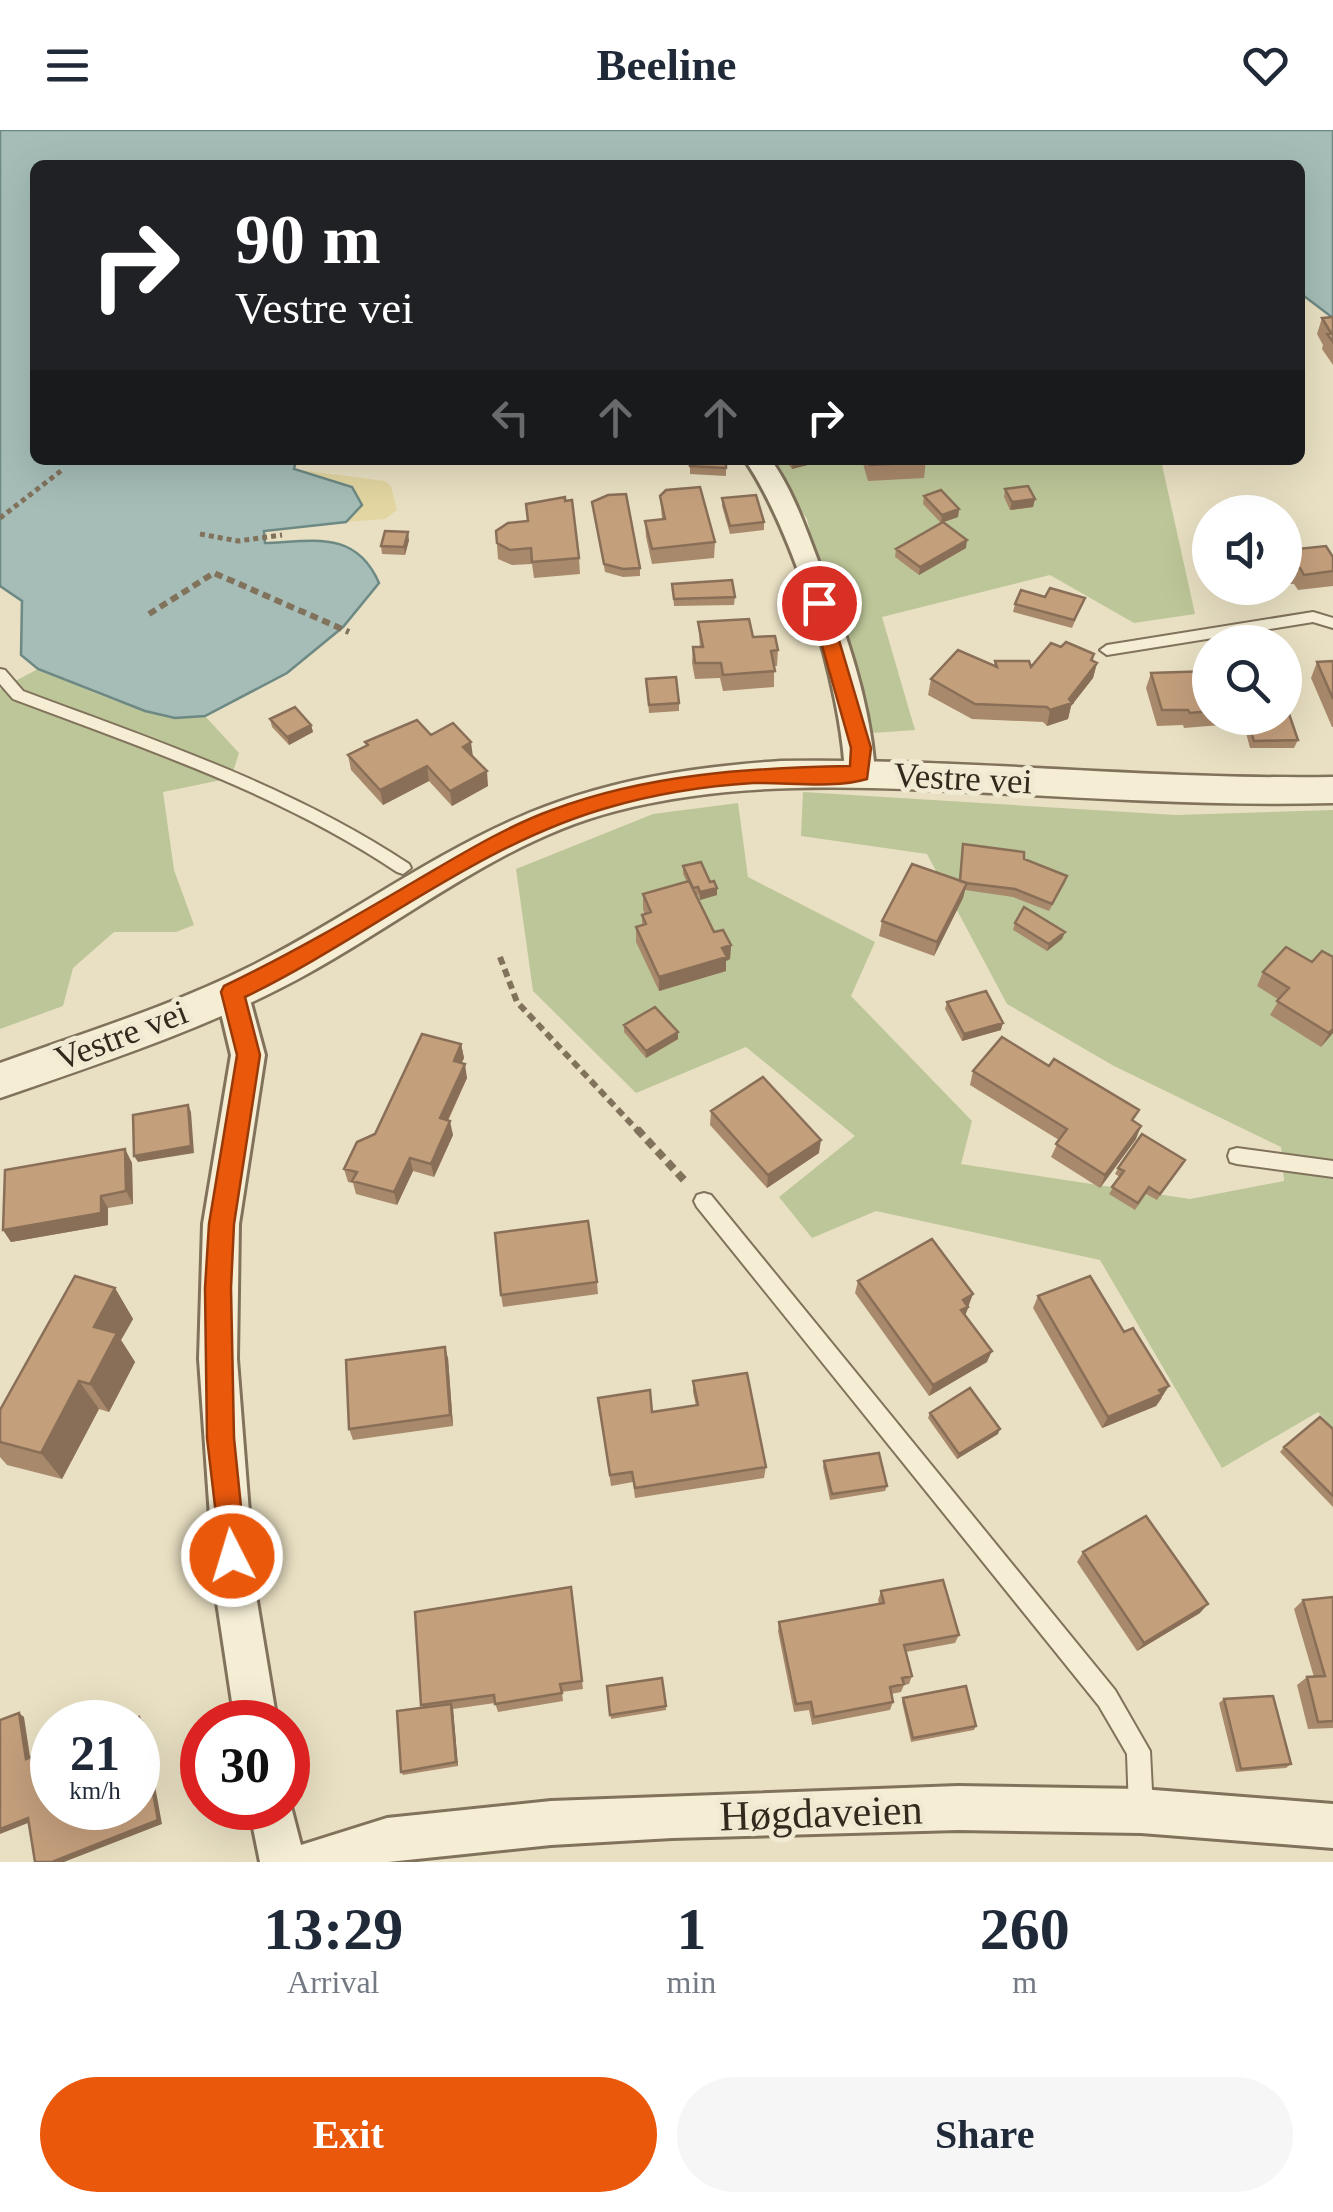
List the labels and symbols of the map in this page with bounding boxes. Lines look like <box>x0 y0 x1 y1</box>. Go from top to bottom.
pin <box>777 561 862 646</box>
street label: Vestre vei <box>893 755 1034 802</box>
street label: Vestre vei <box>49 992 193 1079</box>
position arrow <box>180 1504 284 1608</box>
speed limit sign: 30 <box>180 1700 310 1830</box>
street label: Høgdaveien <box>719 1786 923 1840</box>

